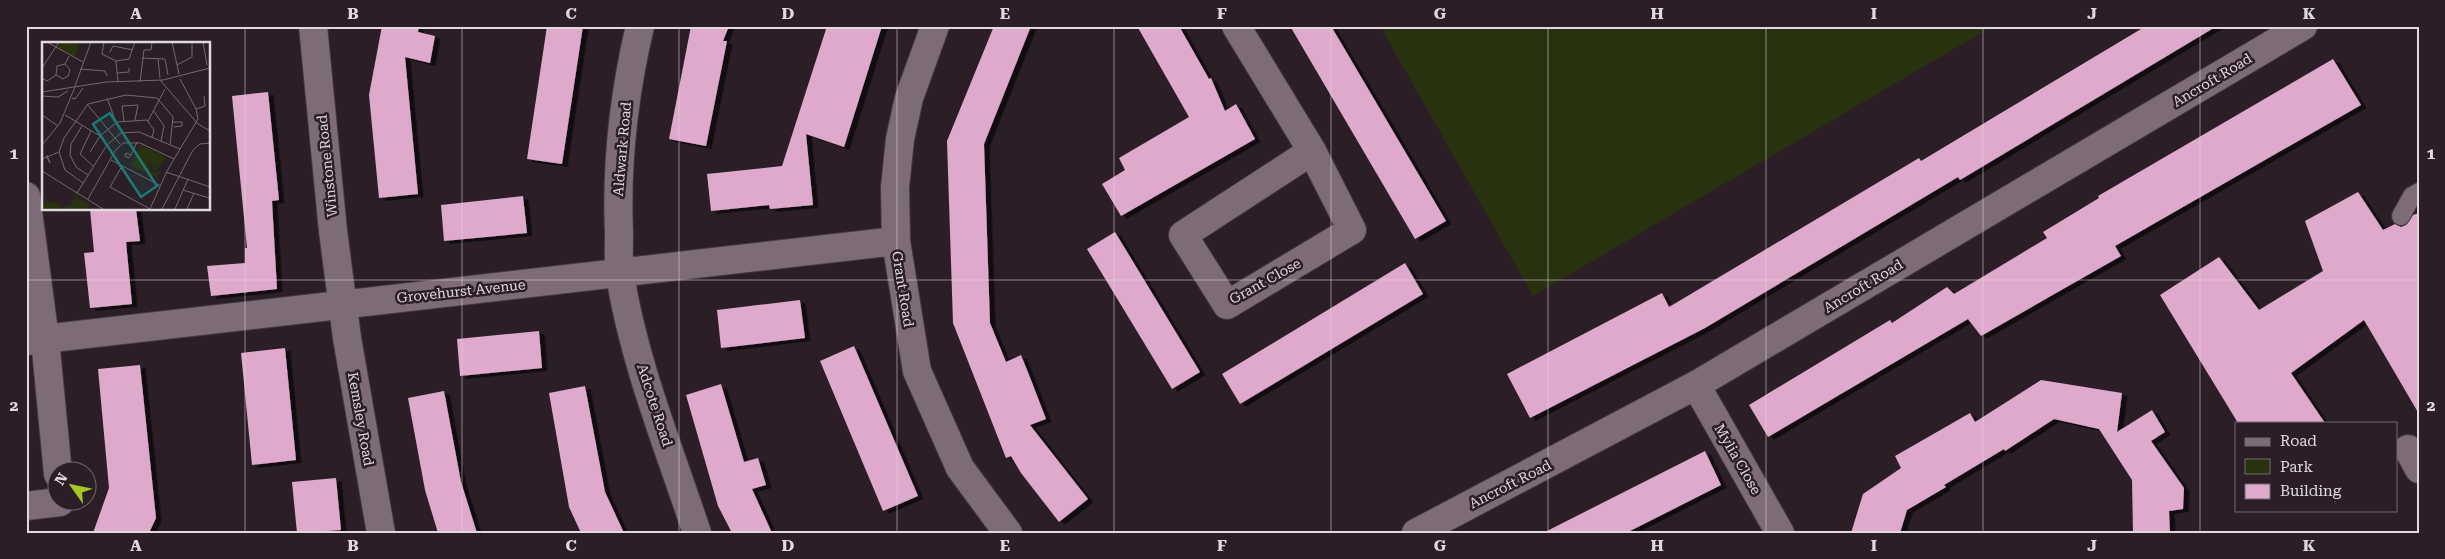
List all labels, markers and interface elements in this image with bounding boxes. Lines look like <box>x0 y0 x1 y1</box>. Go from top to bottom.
text: A <box>130 4 142 23</box>
text: B <box>347 4 359 23</box>
text: C <box>565 4 577 23</box>
text: D <box>782 4 795 23</box>
text: E <box>1000 4 1010 23</box>
text: F <box>1217 4 1227 23</box>
text: G <box>1434 4 1447 23</box>
text: H <box>1650 4 1664 23</box>
text: I <box>1871 4 1877 23</box>
text: J <box>2087 4 2097 23</box>
text: K <box>2303 4 2316 23</box>
inset map <box>42 42 210 210</box>
street label: Ancroft Road <box>2169 50 2255 110</box>
street label: Aldwark Road <box>610 101 634 197</box>
street label: Winstone Road <box>314 114 340 218</box>
text: 1 <box>10 144 19 163</box>
text: 1 <box>2427 144 2436 163</box>
street label: Grant Road <box>889 250 917 328</box>
street label: Grant Close <box>1226 255 1304 307</box>
street label: Ancroft Road <box>1820 256 1906 316</box>
street label: Grovehurst Avenue <box>396 276 526 306</box>
street label: Adcote Road <box>634 362 676 448</box>
street label: Kemsley Road <box>345 371 377 467</box>
text: 2 <box>10 396 19 415</box>
text: 2 <box>2427 396 2436 415</box>
street label: Mylia Close <box>1711 421 1765 497</box>
legend <box>2235 422 2398 512</box>
text: Road <box>2280 432 2317 450</box>
street label: Ancroft Road <box>1466 457 1554 511</box>
text: Park <box>2280 458 2314 476</box>
north arrow <box>48 462 98 512</box>
text: N <box>51 470 71 488</box>
text: Building <box>2280 482 2342 500</box>
text: A <box>130 536 142 555</box>
text: B <box>347 536 359 555</box>
text: C <box>565 536 577 555</box>
text: D <box>782 536 795 555</box>
text: E <box>1000 536 1010 555</box>
text: F <box>1217 536 1227 555</box>
text: G <box>1434 536 1447 555</box>
text: H <box>1650 536 1664 555</box>
text: I <box>1871 536 1877 555</box>
text: J <box>2087 536 2097 555</box>
text: K <box>2303 536 2316 555</box>

